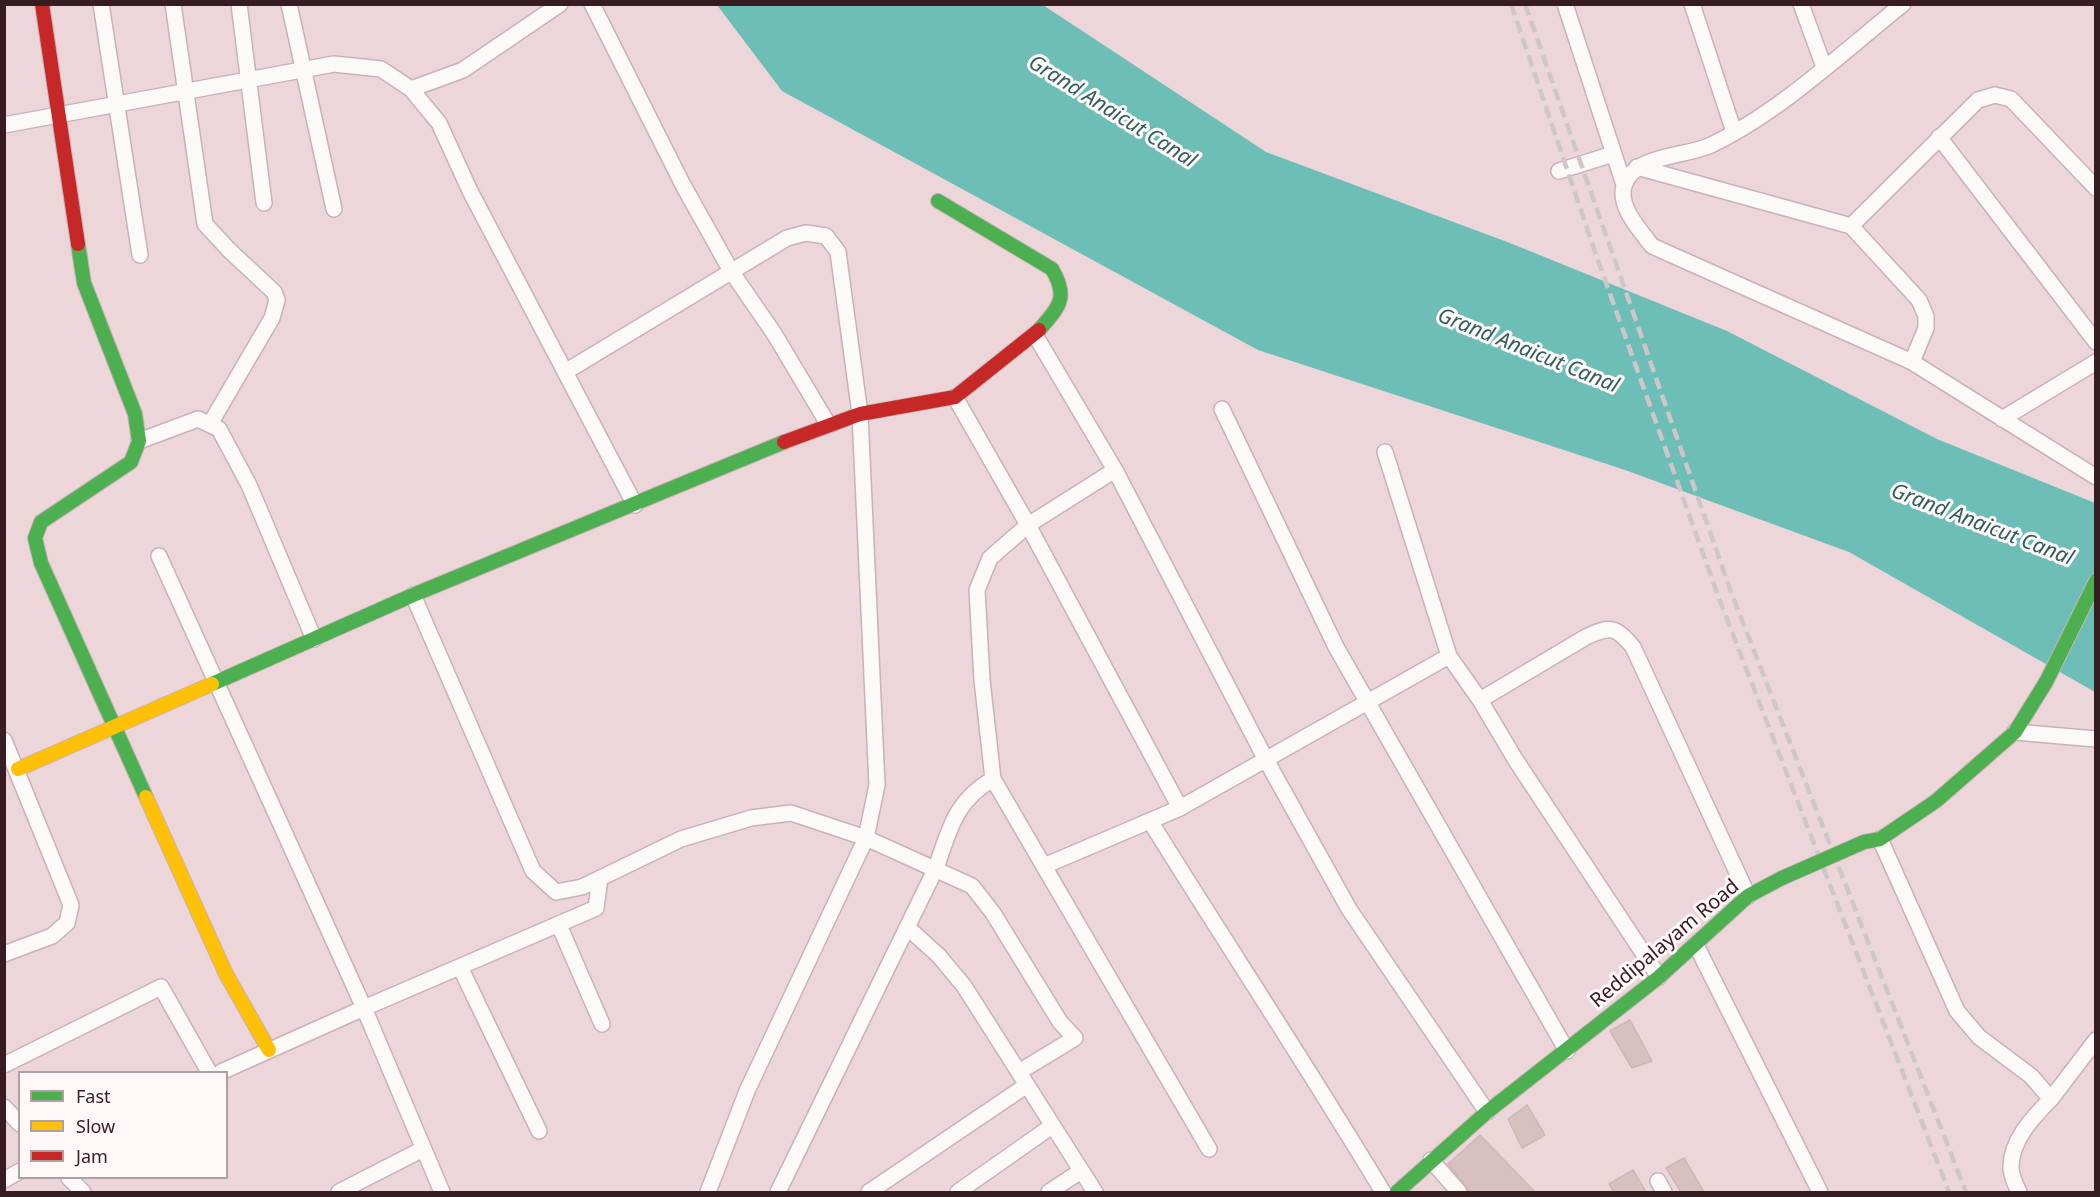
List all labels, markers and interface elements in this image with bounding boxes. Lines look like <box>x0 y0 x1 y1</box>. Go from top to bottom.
water label: Grand Anaicut Canal <box>1023 50 1201 174</box>
water label: Grand Anaicut Canal <box>1434 303 1622 399</box>
water label: Grand Anaicut Canal <box>1887 479 2077 571</box>
street label: Reddipalayam Road <box>1586 875 1744 1013</box>
legend <box>18 1071 228 1179</box>
text: Fast <box>76 1084 111 1108</box>
text: Slow <box>76 1114 115 1138</box>
text: Jam <box>76 1144 108 1168</box>

